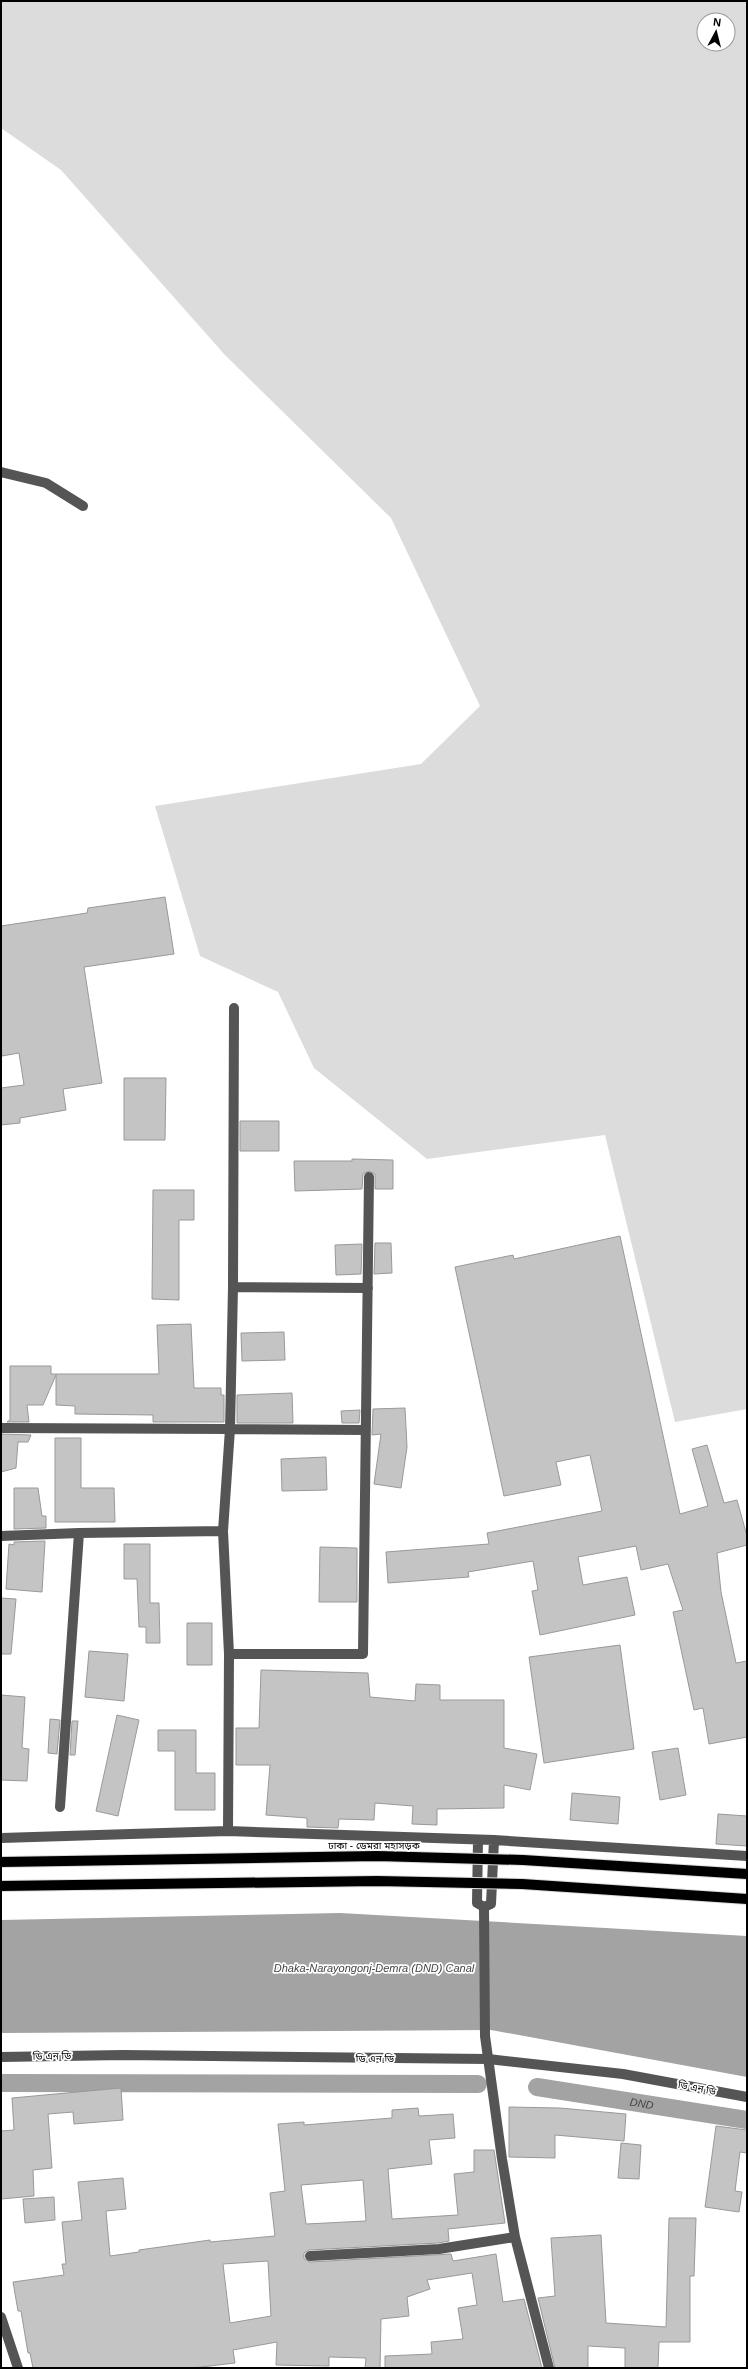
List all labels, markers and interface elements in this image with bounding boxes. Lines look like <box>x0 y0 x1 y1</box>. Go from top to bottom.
north arrow <box>696 12 736 52</box>
text: N <box>713 16 722 29</box>
street label: ঢাকা - ডেমরা মহাসড়ক <box>327 1840 421 1851</box>
water label: Dhaka-Narayongonj-Demra (DND) Canal <box>274 1962 475 1974</box>
street label: ডি এন ডি <box>32 2050 72 2062</box>
street label: ডি এন ডি <box>355 2053 395 2064</box>
street label: ডি এন ডি <box>676 2079 718 2097</box>
water label: DND <box>629 2096 654 2111</box>

